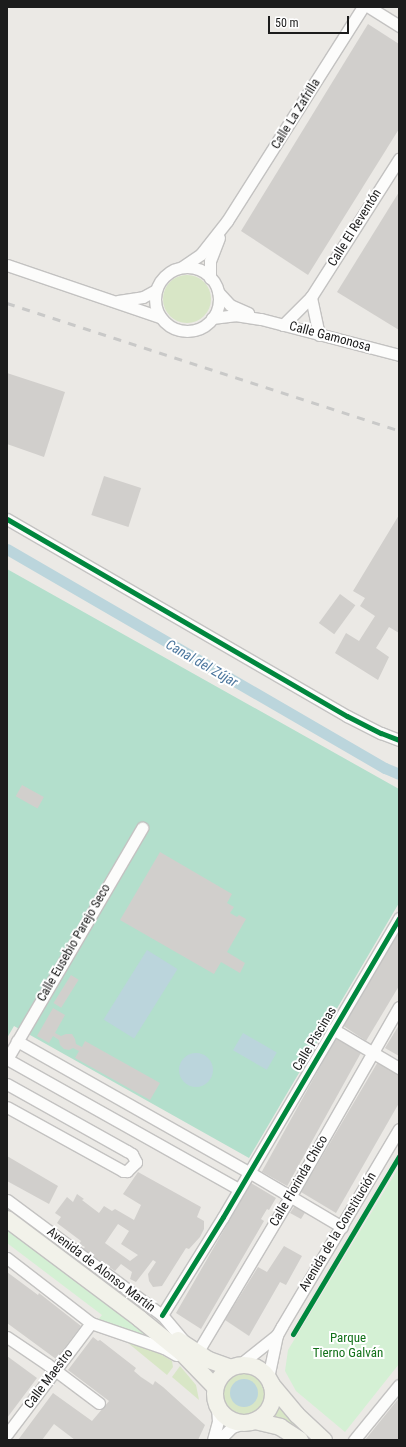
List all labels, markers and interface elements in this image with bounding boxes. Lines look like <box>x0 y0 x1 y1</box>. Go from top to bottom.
scale bar <box>270 8 351 34</box>
text: 50 m <box>275 16 299 30</box>
street label: Calle La Zafrilla <box>268 76 324 152</box>
street label: Calle El Reventón <box>325 186 385 270</box>
street label: Calle Gamonosa <box>287 319 373 355</box>
water label: Canal del Zújar <box>163 636 241 690</box>
street label: Calle Eusebio Parejo Seco <box>34 881 114 1005</box>
street label: Calle Piscinas <box>290 1004 340 1074</box>
street label: Calle Florinda Chico <box>267 1133 331 1229</box>
street label: Avenida de la Constitución <box>296 1170 380 1294</box>
street label: Avenida de Alonso Martín <box>44 1224 158 1316</box>
park label: Parque Tierno Galván <box>313 1331 383 1362</box>
street label: Calle Maestro <box>21 1346 77 1412</box>

